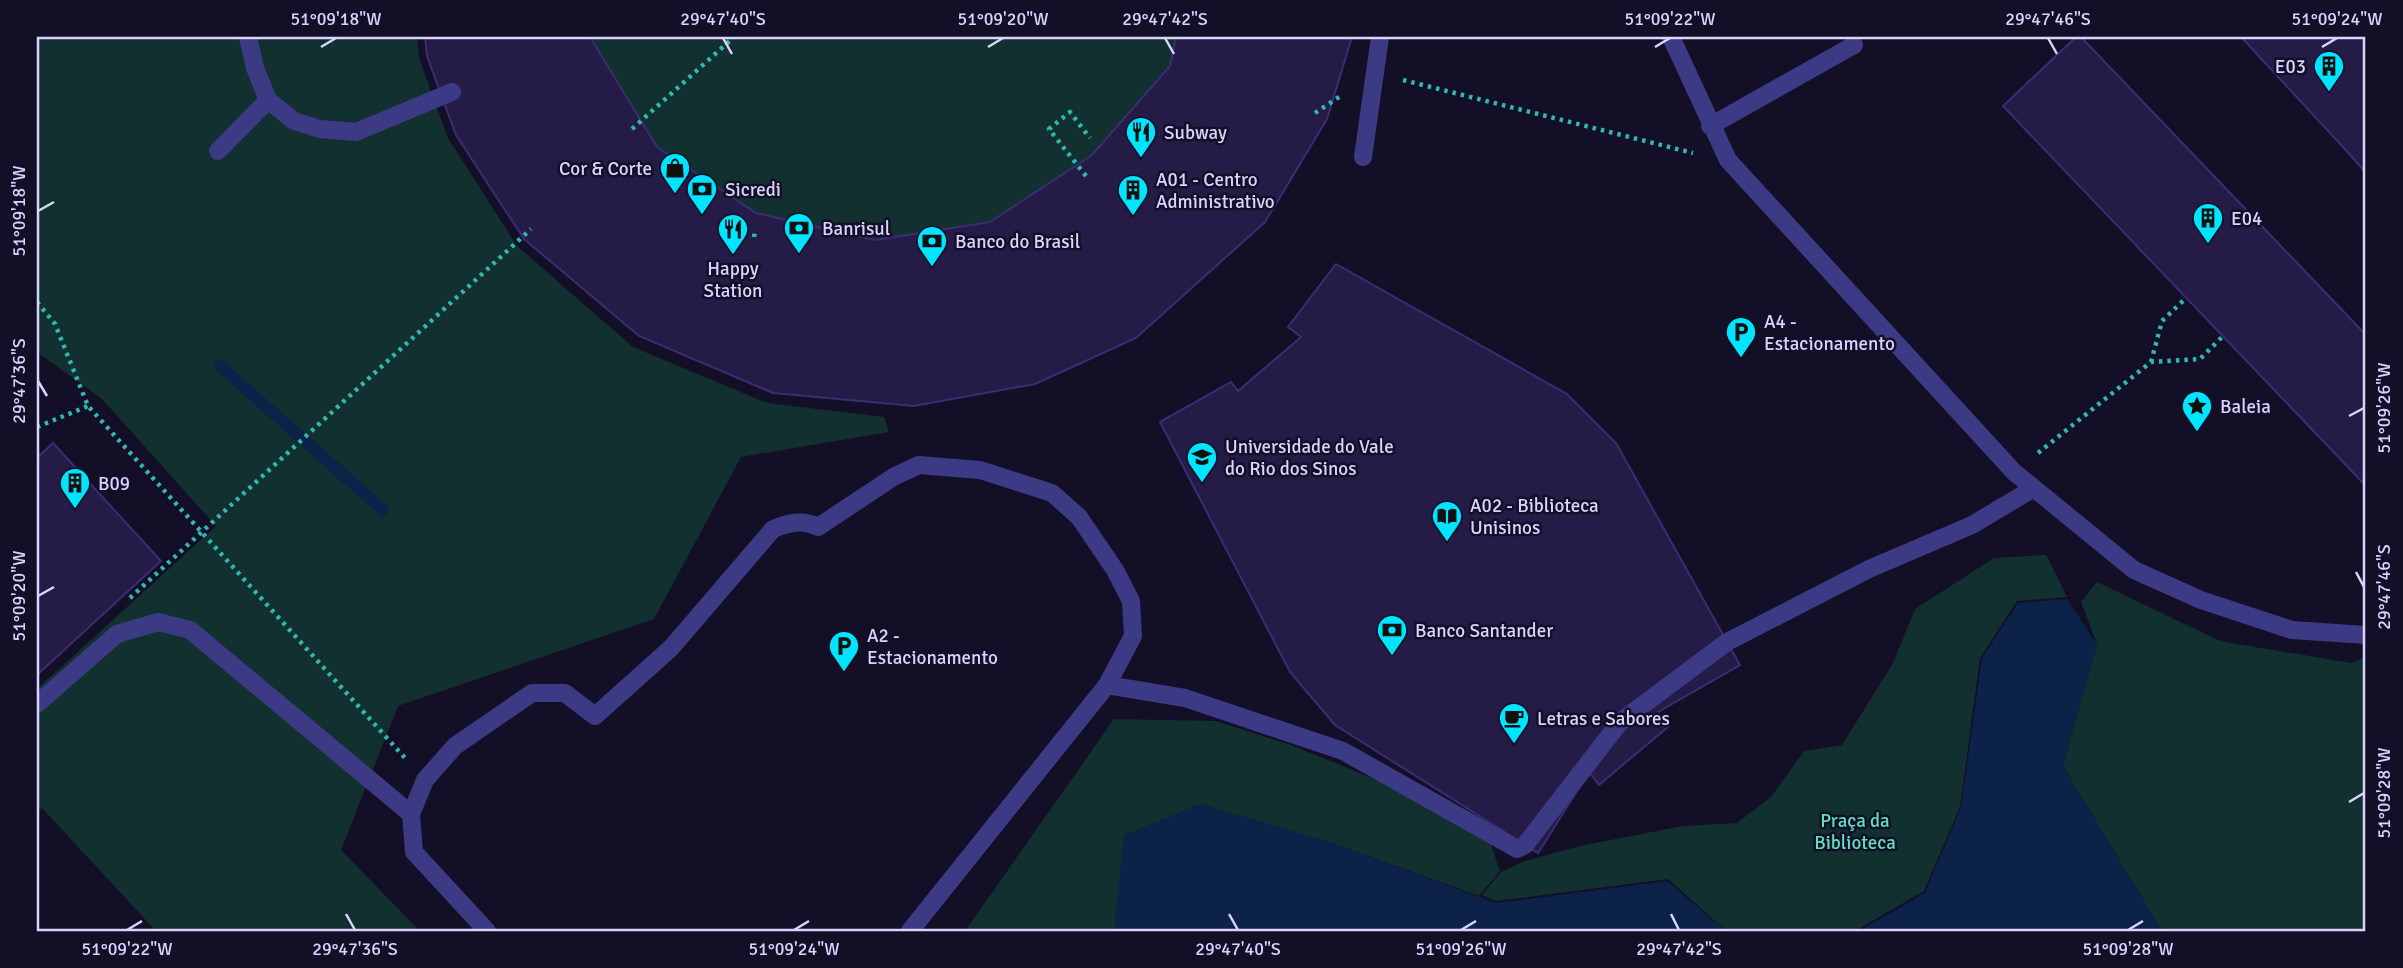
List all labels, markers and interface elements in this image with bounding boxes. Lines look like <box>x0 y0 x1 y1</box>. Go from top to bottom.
text: 51°09'18"W <box>291 8 381 30</box>
text: 29°47'40"S <box>680 8 766 30</box>
text: 51°09'20"W <box>958 8 1048 30</box>
text: 29°47'42"S <box>1122 8 1208 30</box>
text: 51°09'22"W <box>1625 8 1715 30</box>
text: 29°47'46"S <box>2005 8 2091 30</box>
text: 51°09'24"W <box>2292 8 2382 30</box>
building icon: E03 <box>2312 49 2346 93</box>
place label: E03 <box>2275 55 2306 79</box>
restaurant icon: Subway <box>1124 115 1158 159</box>
place label: Subway <box>1164 121 1227 145</box>
shop icon: Cor & Corte <box>658 151 692 195</box>
place label: Cor & Corte <box>559 157 652 181</box>
text: 51°09'18"W <box>8 166 30 256</box>
place label: A01 - Centro Administrativo <box>1156 168 1275 214</box>
bank icon: Sicredi <box>685 172 719 216</box>
building icon: A01 - Centro Administrativo <box>1116 173 1150 217</box>
place label: Sicredi <box>725 178 781 202</box>
building icon: E04 <box>2191 201 2225 245</box>
place label: E04 <box>2231 207 2262 231</box>
bank icon: Banrisul <box>782 211 816 255</box>
restaurant icon: Happy Station <box>716 212 750 256</box>
place label: Banrisul <box>822 217 890 241</box>
bank icon: Banco do Brasil <box>915 224 949 268</box>
place label: Banco do Brasil <box>955 230 1080 254</box>
place label: Happy Station <box>704 257 762 303</box>
place label: A4 - Estacionamento <box>1764 310 1895 356</box>
parking icon: A4 - Estacionamento <box>1724 315 1758 359</box>
text: 29°47'36"S <box>8 338 30 424</box>
text: 51°09'26"W <box>2373 363 2395 453</box>
place icon: Baleia <box>2180 389 2214 433</box>
place label: Baleia <box>2220 395 2271 419</box>
place label: Universidade do Vale do Rio dos Sinos <box>1225 435 1394 481</box>
school or university icon: Universidade do Vale do Rio dos Sinos <box>1185 440 1219 484</box>
building icon: B09 <box>58 466 92 510</box>
place label: B09 <box>98 472 130 496</box>
place label: A02 - Biblioteca Unisinos <box>1470 494 1599 540</box>
library icon: A02 - Biblioteca Unisinos <box>1430 499 1464 543</box>
text: 29°47'46"S <box>2373 544 2395 630</box>
text: 51°09'20"W <box>8 551 30 641</box>
bank icon: Banco Santander <box>1375 613 1409 657</box>
place label: Banco Santander <box>1415 619 1553 643</box>
place label: A2 - Estacionamento <box>867 624 998 670</box>
parking icon: A2 - Estacionamento <box>827 629 861 673</box>
cafe icon: Letras e Sabores <box>1497 701 1531 745</box>
place label: Letras e Sabores <box>1537 707 1670 731</box>
text: 51°09'28"W <box>2373 748 2395 838</box>
park label: Praça da Biblioteca <box>1814 809 1896 855</box>
text: 51°09'22"W <box>82 938 172 960</box>
text: 29°47'36"S <box>312 938 398 960</box>
text: 51°09'24"W <box>749 938 839 960</box>
text: 29°47'40"S <box>1195 938 1281 960</box>
text: 51°09'26"W <box>1416 938 1506 960</box>
text: 29°47'42"S <box>1636 938 1722 960</box>
text: 51°09'28"W <box>2083 938 2173 960</box>

